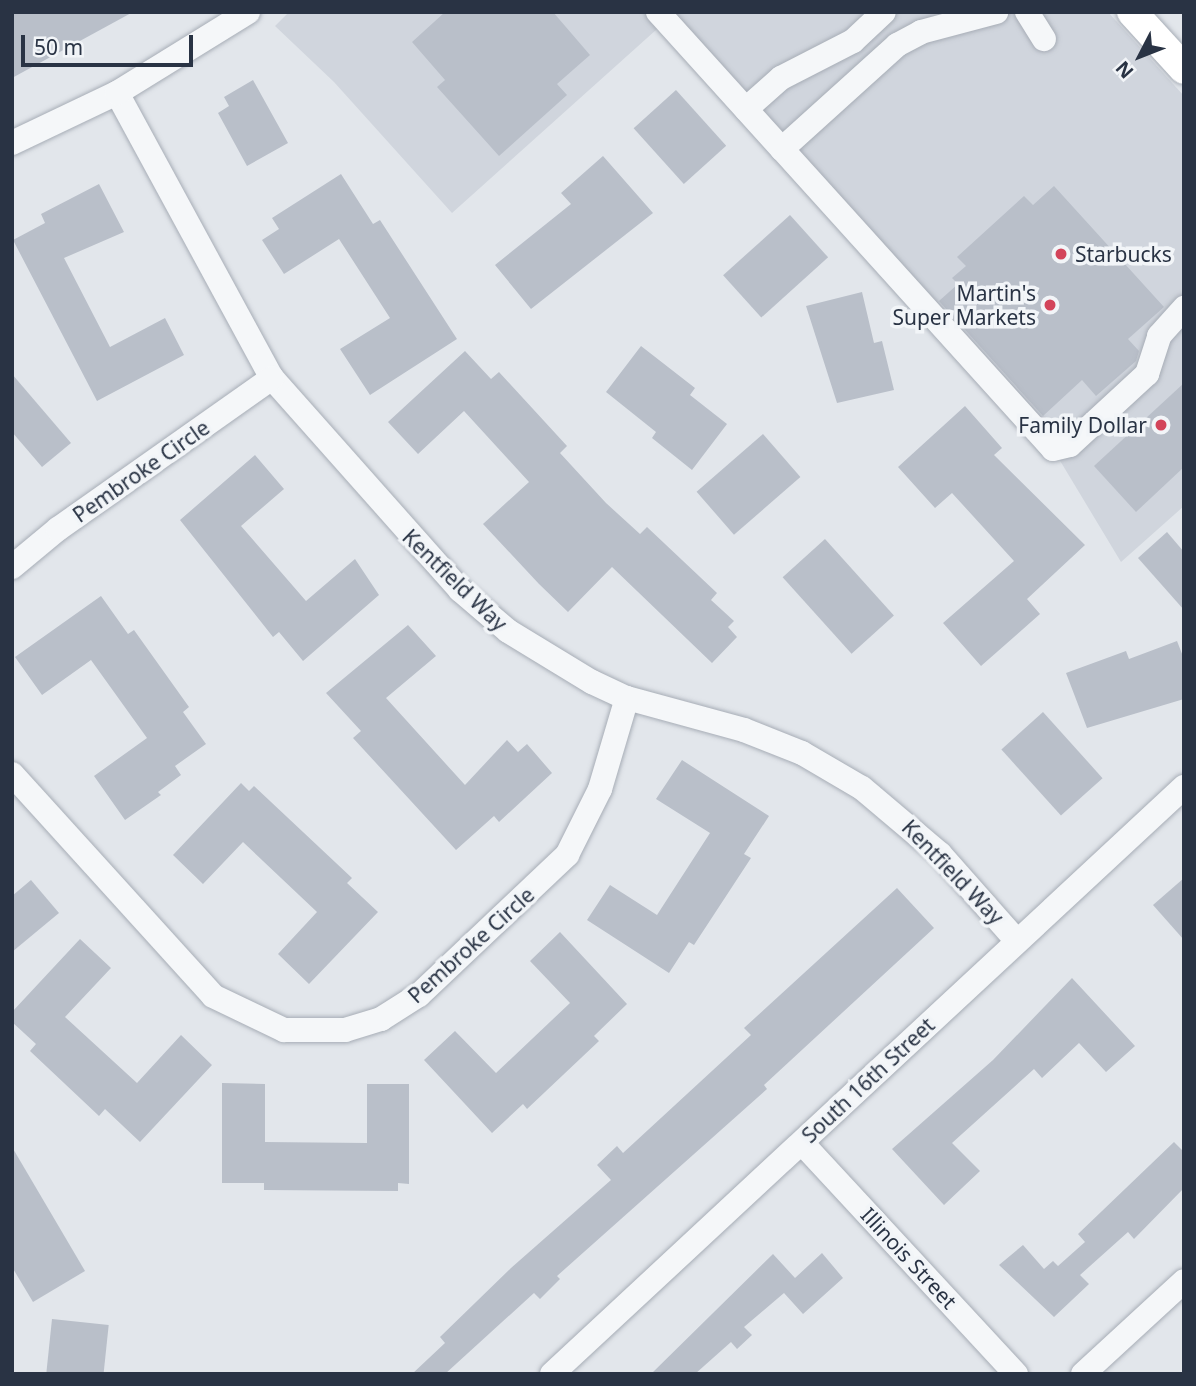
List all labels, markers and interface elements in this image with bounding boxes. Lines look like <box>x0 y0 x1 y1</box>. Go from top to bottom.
scale bar <box>24 21 196 65</box>
north arrow <box>1105 21 1175 91</box>
text: 50 m <box>34 33 83 61</box>
text: N <box>1110 56 1139 84</box>
place label: Starbucks <box>1075 241 1172 267</box>
marker: Starbucks <box>1053 246 1069 262</box>
place label: Martin's Super Markets <box>892 280 1036 330</box>
marker: Martin's Super Markets <box>1042 297 1058 313</box>
place label: Family Dollar <box>1018 412 1147 438</box>
street label: Pembroke Circle <box>68 415 214 527</box>
marker: Family Dollar <box>1153 417 1169 433</box>
street label: Kentfield Way <box>398 524 512 636</box>
street label: Kentfield Way <box>897 815 1009 929</box>
street label: Pembroke Circle <box>403 882 539 1008</box>
street label: South 16th Street <box>797 1012 939 1148</box>
street label: Illinois Street <box>856 1202 962 1314</box>

